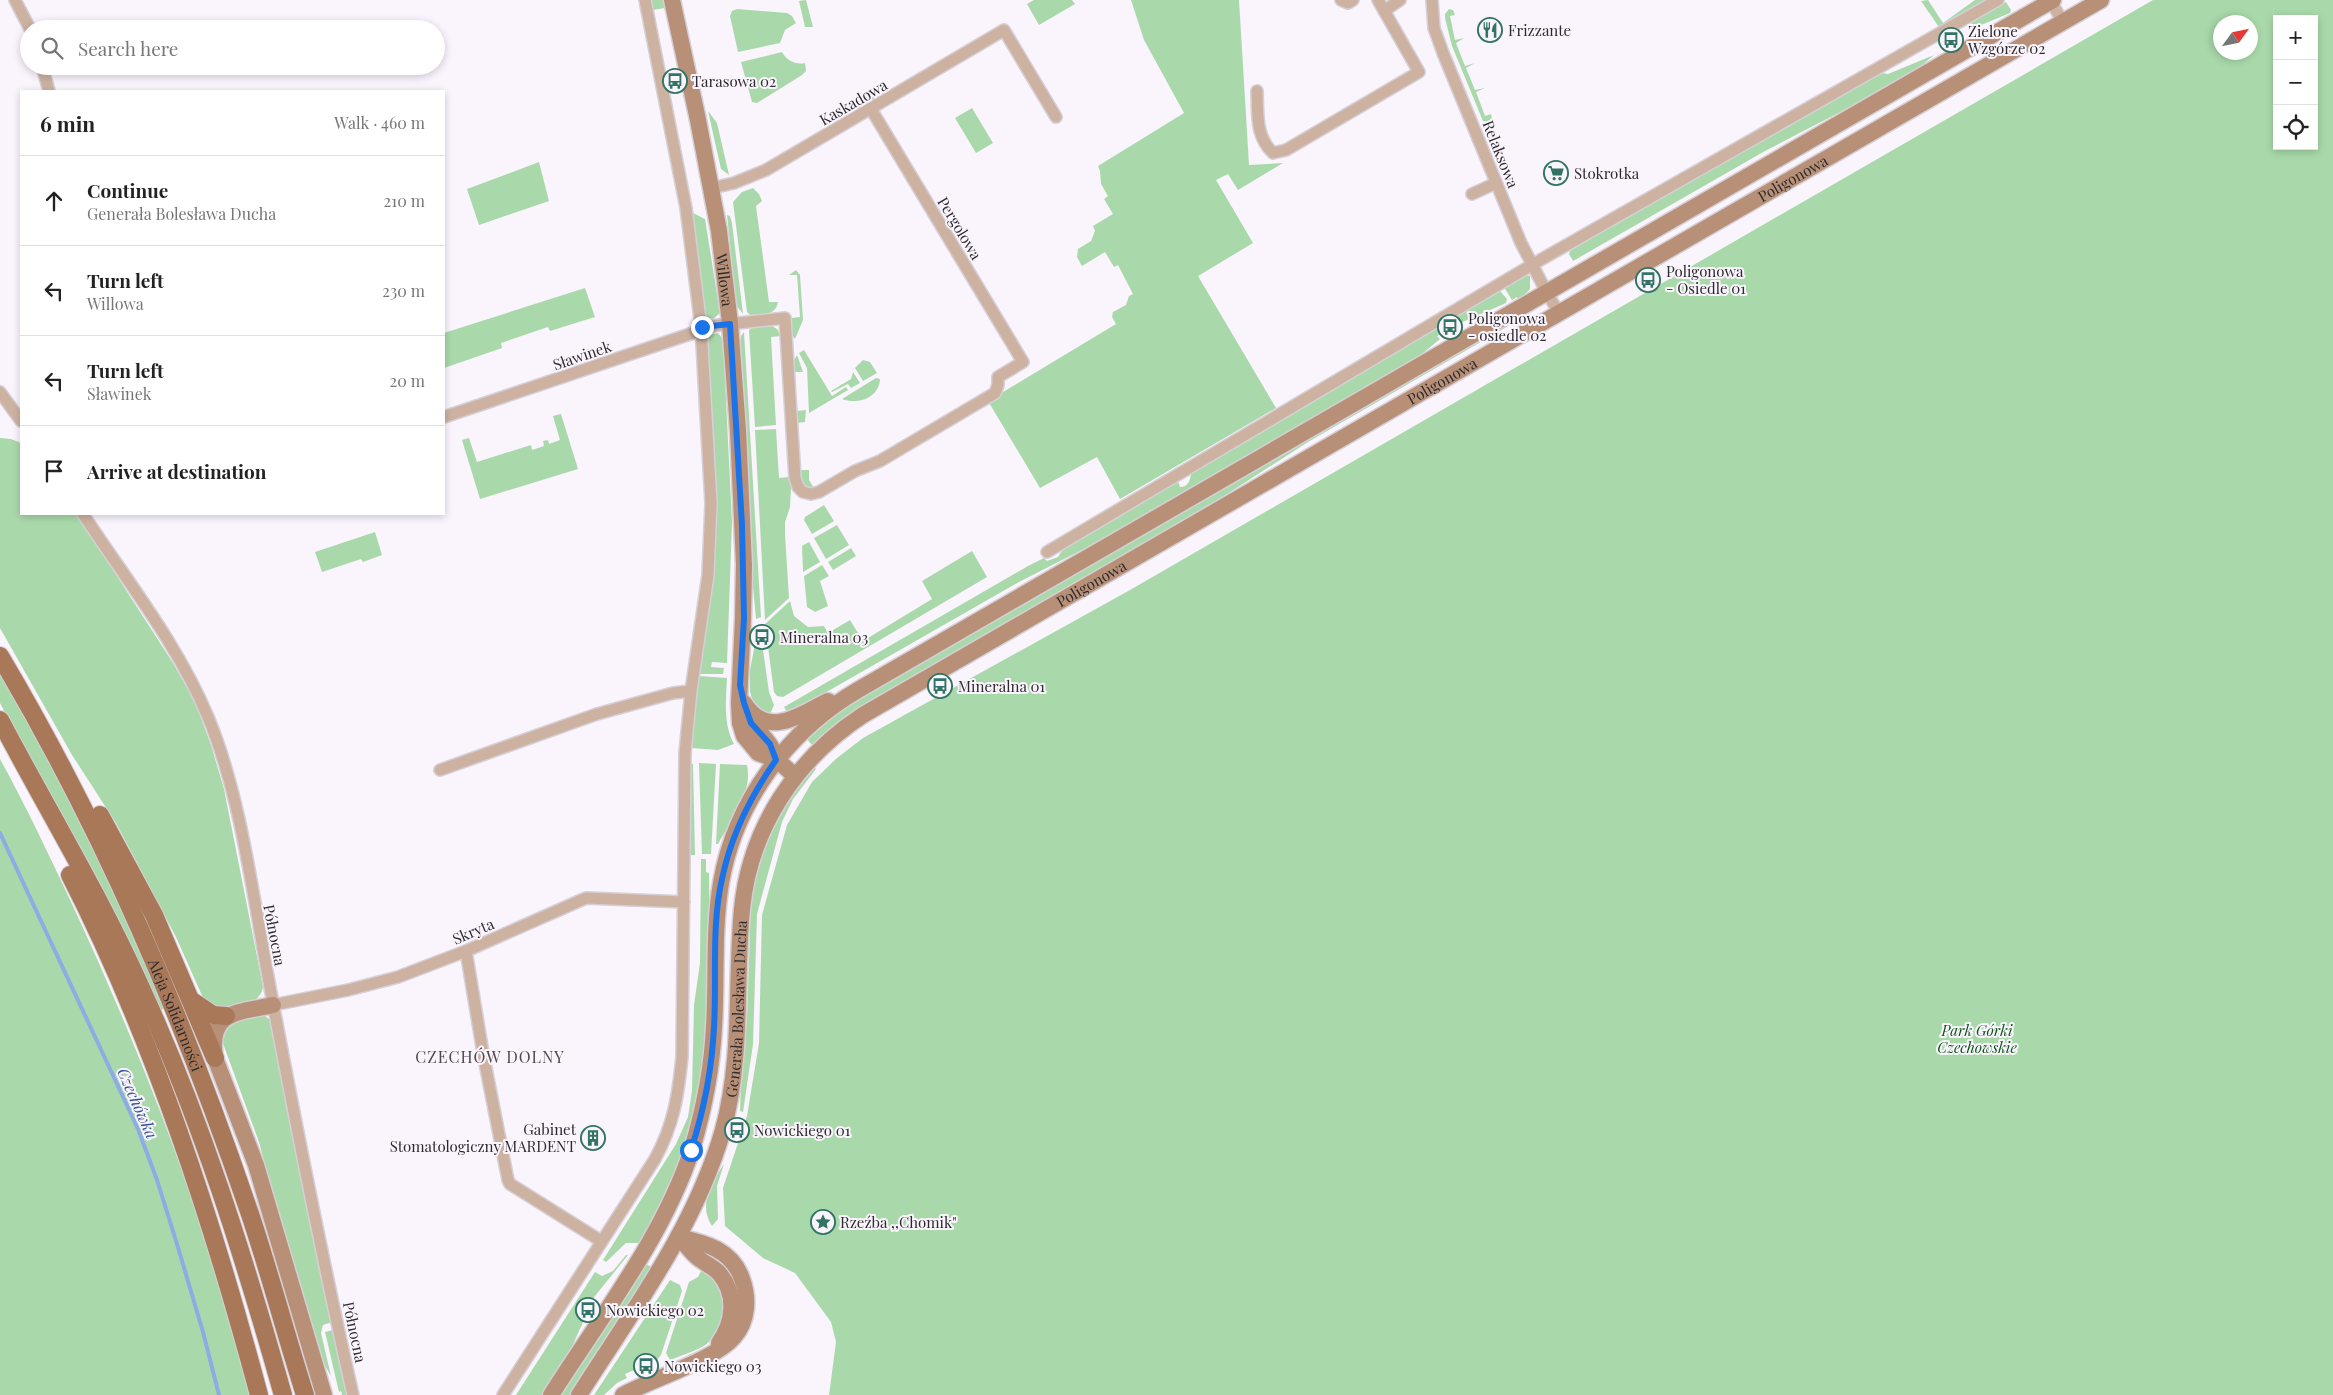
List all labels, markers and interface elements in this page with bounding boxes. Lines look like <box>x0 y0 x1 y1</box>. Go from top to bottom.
north arrow <box>2213 15 2258 60</box>
map controls <box>2273 15 2318 150</box>
button: + <box>2273 15 2318 60</box>
restaurant icon: Frizzante <box>1477 17 1503 43</box>
search box <box>20 20 445 75</box>
place label: Frizzante <box>1508 20 1571 40</box>
place label: Zielone Wzgórze 02 <box>1967 21 2046 58</box>
bus stop icon: Zielone Wzgórze 02 <box>1938 27 1964 53</box>
icon: search <box>38 34 66 62</box>
text: Search here <box>78 35 178 61</box>
button: − <box>2273 60 2318 105</box>
bus stop icon: Tarasowa 02 <box>662 68 688 94</box>
place label: Tarasowa 02 <box>692 71 776 91</box>
street label: Kaskadowa <box>815 74 891 129</box>
button: locate <box>2273 105 2318 150</box>
text: 6 min <box>40 109 95 137</box>
text: Walk · 460 m <box>334 112 425 133</box>
street label: Relaksowa <box>1478 117 1524 191</box>
street label: Poligonowa <box>1754 150 1832 206</box>
supermarket icon: Stokrotka <box>1543 160 1569 186</box>
place label: Stokrotka <box>1574 163 1640 183</box>
text: Continue <box>87 177 168 203</box>
icon: ahead <box>40 187 68 215</box>
text: 210 m <box>384 190 425 211</box>
street label: Pergolowa <box>933 193 987 264</box>
text: Generała Bolesława Ducha <box>87 203 276 224</box>
street label: Willowa <box>712 251 738 308</box>
place label: Poligonowa - Osiedle 01 <box>1666 261 1746 298</box>
text: Turn left <box>87 267 164 293</box>
bus stop icon: Poligonowa - Osiedle 01 <box>1635 267 1661 293</box>
icon: left <box>40 277 68 305</box>
text: 230 m <box>382 280 425 301</box>
text: Willowa <box>87 293 144 314</box>
place label: Poligonowa - osiedle 02 <box>1468 308 1547 345</box>
bus stop icon: Poligonowa - osiedle 02 <box>1437 314 1463 340</box>
route end <box>691 316 714 339</box>
street label: Sławinek <box>550 335 615 374</box>
street label: Poligonowa <box>1403 352 1481 409</box>
text: Turn left <box>87 357 164 383</box>
icon: left <box>40 367 68 395</box>
text: 20 m <box>390 370 425 391</box>
text: Sławinek <box>87 383 152 404</box>
icon: arrive <box>40 457 68 485</box>
text: Arrive at destination <box>87 458 267 484</box>
street label: Poligonowa <box>1053 555 1130 611</box>
bus stop icon: Mineralna 03 <box>749 624 775 650</box>
place label: Mineralna 03 <box>780 627 868 647</box>
bus stop icon: Mineralna 01 <box>927 673 953 699</box>
place label: Mineralna 01 <box>958 676 1045 696</box>
street label: Północna <box>259 903 291 968</box>
street label: Skryta <box>449 913 497 949</box>
street label: Generała Bolesława Ducha <box>720 919 751 1099</box>
street label: Aleja Solidarności <box>144 955 208 1074</box>
park label: Park Górki Czechowskie <box>1937 1020 2017 1057</box>
district label: CZECHÓW DOLNY <box>415 1046 565 1067</box>
water label: Czechówka <box>113 1064 163 1142</box>
bus stop icon: Nowickiego 01 <box>724 1117 750 1143</box>
place label: Gabinet Stomatologiczny MARDENT <box>390 1119 577 1156</box>
place label: Nowickiego 01 <box>754 1120 851 1140</box>
building icon: Gabinet Stomatologiczny MARDENT <box>580 1125 606 1151</box>
route start <box>680 1139 703 1162</box>
place icon: Rzeźba ,,Chomik" <box>810 1209 836 1235</box>
place label: Rzeźba ,,Chomik" <box>840 1212 957 1232</box>
bus stop icon: Nowickiego 02 <box>575 1297 601 1323</box>
street label: Północna <box>339 1300 371 1365</box>
place label: Nowickiego 02 <box>606 1300 704 1320</box>
bus stop icon: Nowickiego 03 <box>633 1353 659 1379</box>
place label: Nowickiego 03 <box>664 1356 762 1376</box>

